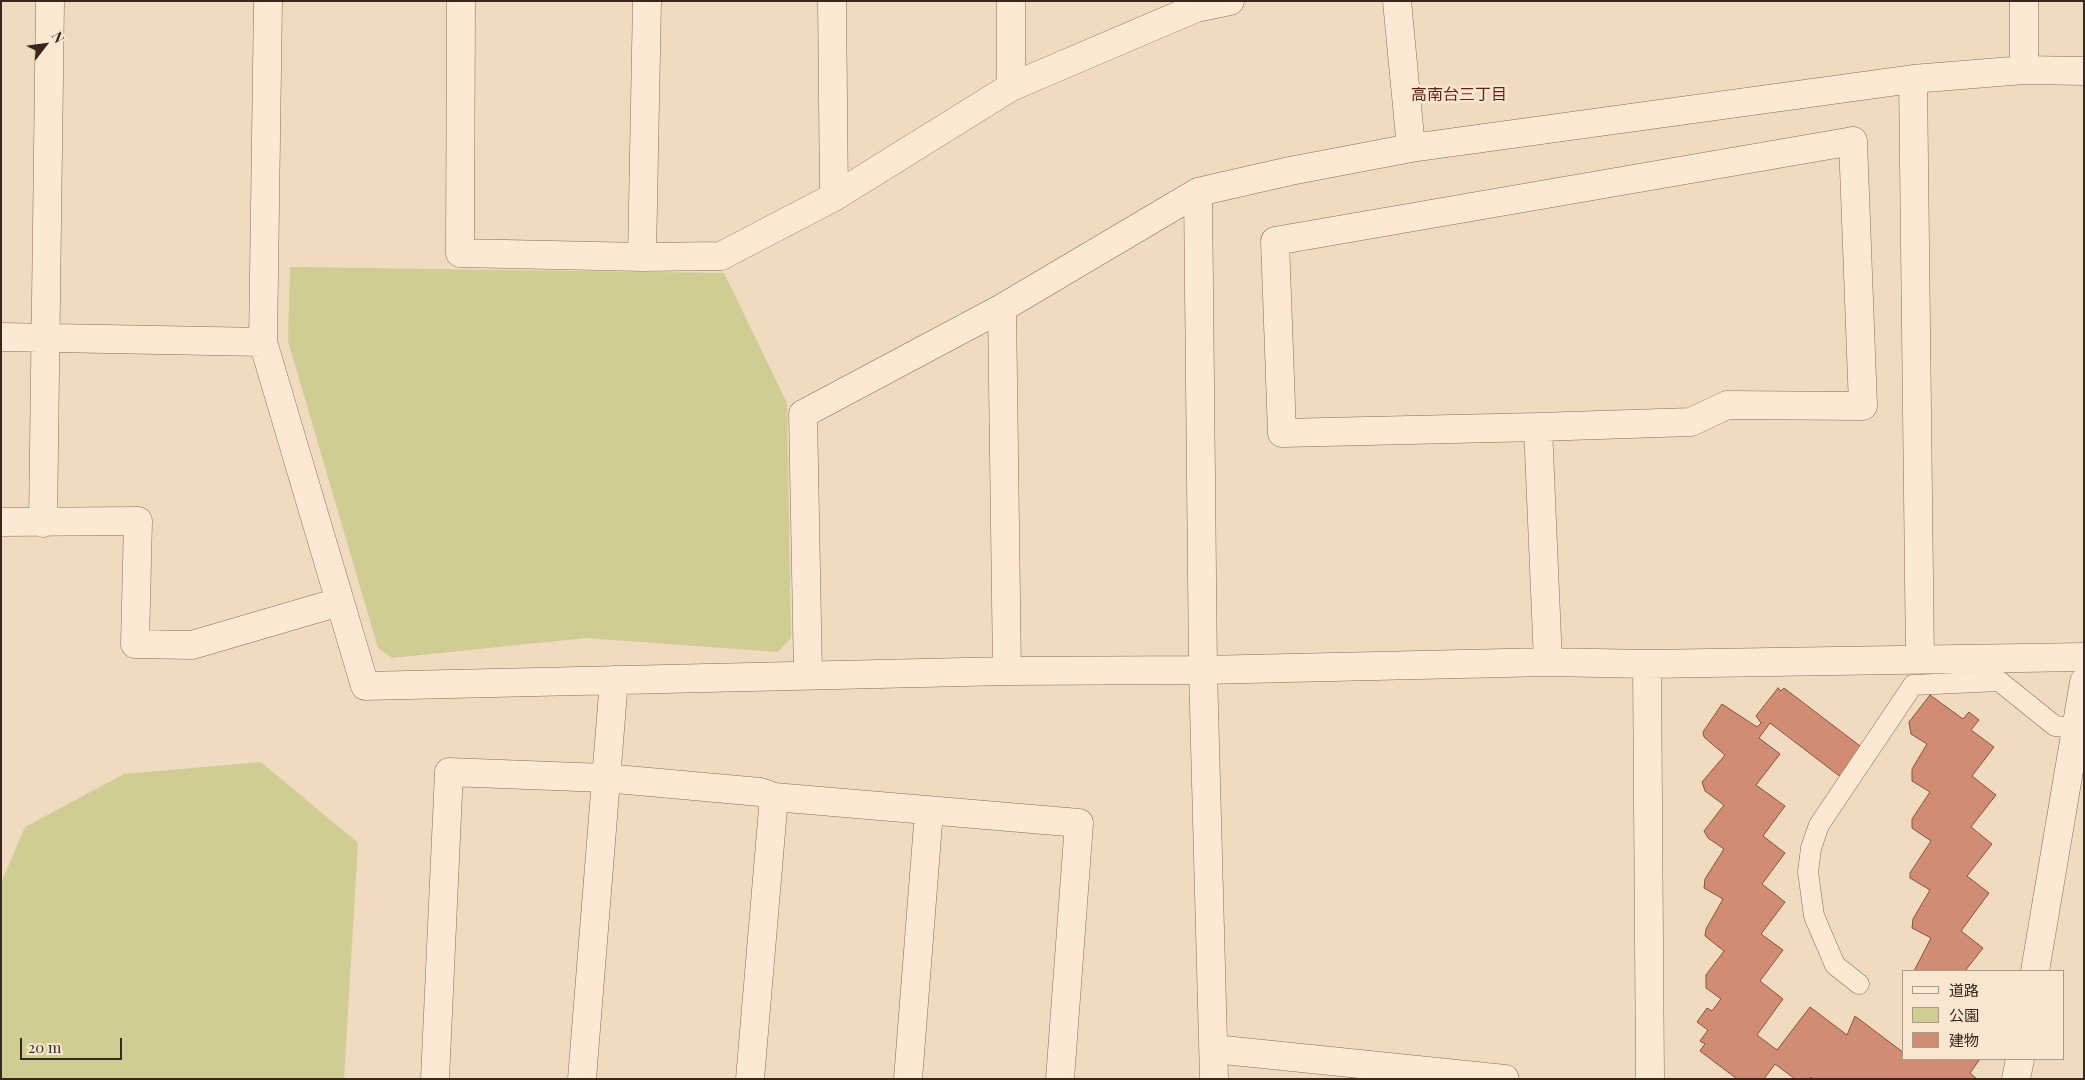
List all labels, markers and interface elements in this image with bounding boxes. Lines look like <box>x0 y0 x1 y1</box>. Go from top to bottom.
north arrow <box>20 20 70 70</box>
text: N <box>48 28 69 46</box>
district label: 高南台三丁目 <box>1411 85 1507 105</box>
legend <box>1902 970 2065 1060</box>
text: 道路 <box>1949 980 1979 1000</box>
text: 公園 <box>1949 1005 1979 1025</box>
scale bar <box>22 1028 125 1060</box>
text: 建物 <box>1949 1030 1979 1050</box>
text: 20 m <box>28 1037 61 1057</box>

